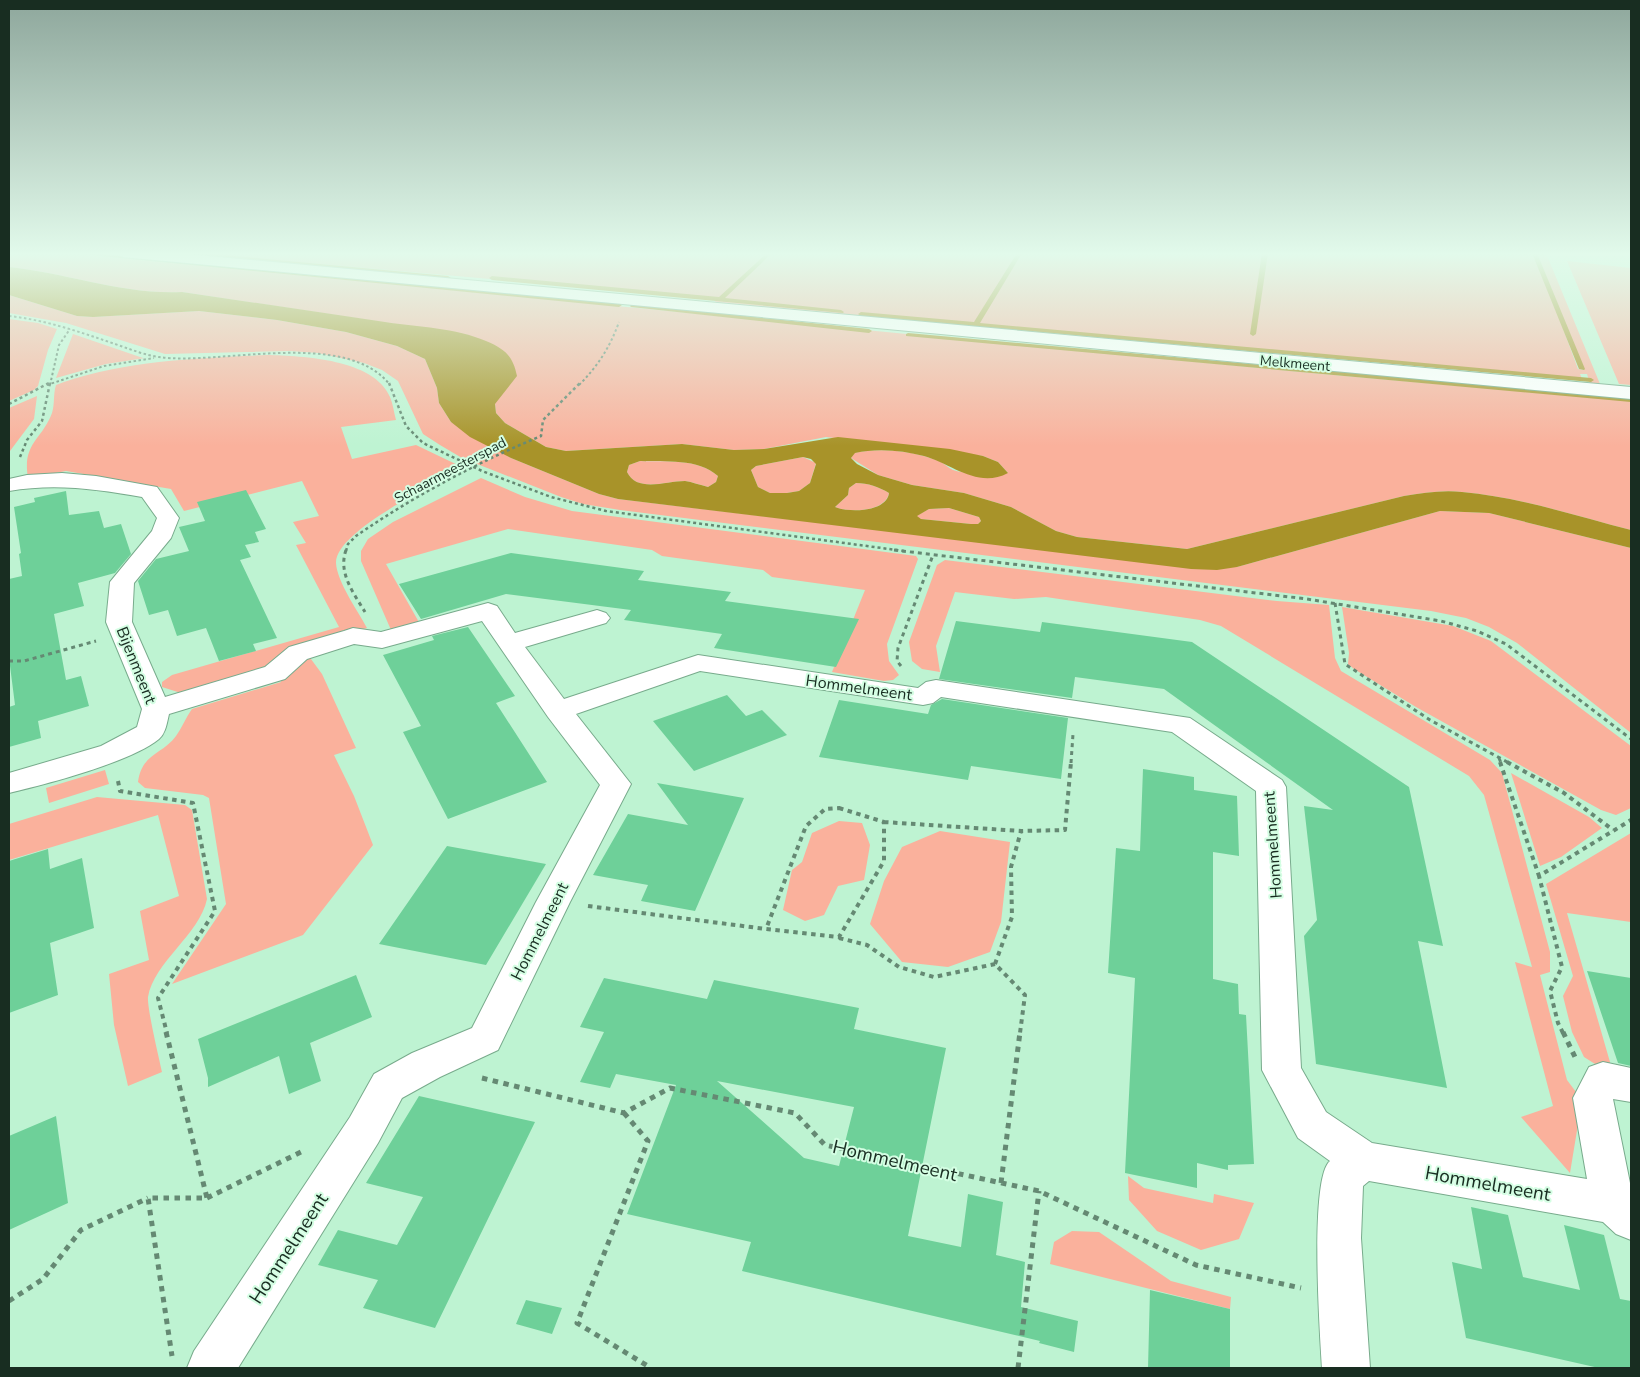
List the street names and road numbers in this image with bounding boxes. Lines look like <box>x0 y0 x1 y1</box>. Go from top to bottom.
street label: Melkmeent <box>1259 351 1331 376</box>
street label: Schaarmeesterspad <box>391 433 509 508</box>
street label: Bijenmeent <box>111 624 162 708</box>
street label: Hommelmeent <box>804 670 914 706</box>
street label: Hommelmeent <box>1258 790 1288 899</box>
street label: Hommelmeent <box>506 878 574 984</box>
street label: Hommelmeent <box>830 1134 960 1188</box>
street label: Hommelmeent <box>1423 1160 1553 1208</box>
street label: Hommelmeent <box>243 1188 335 1309</box>

